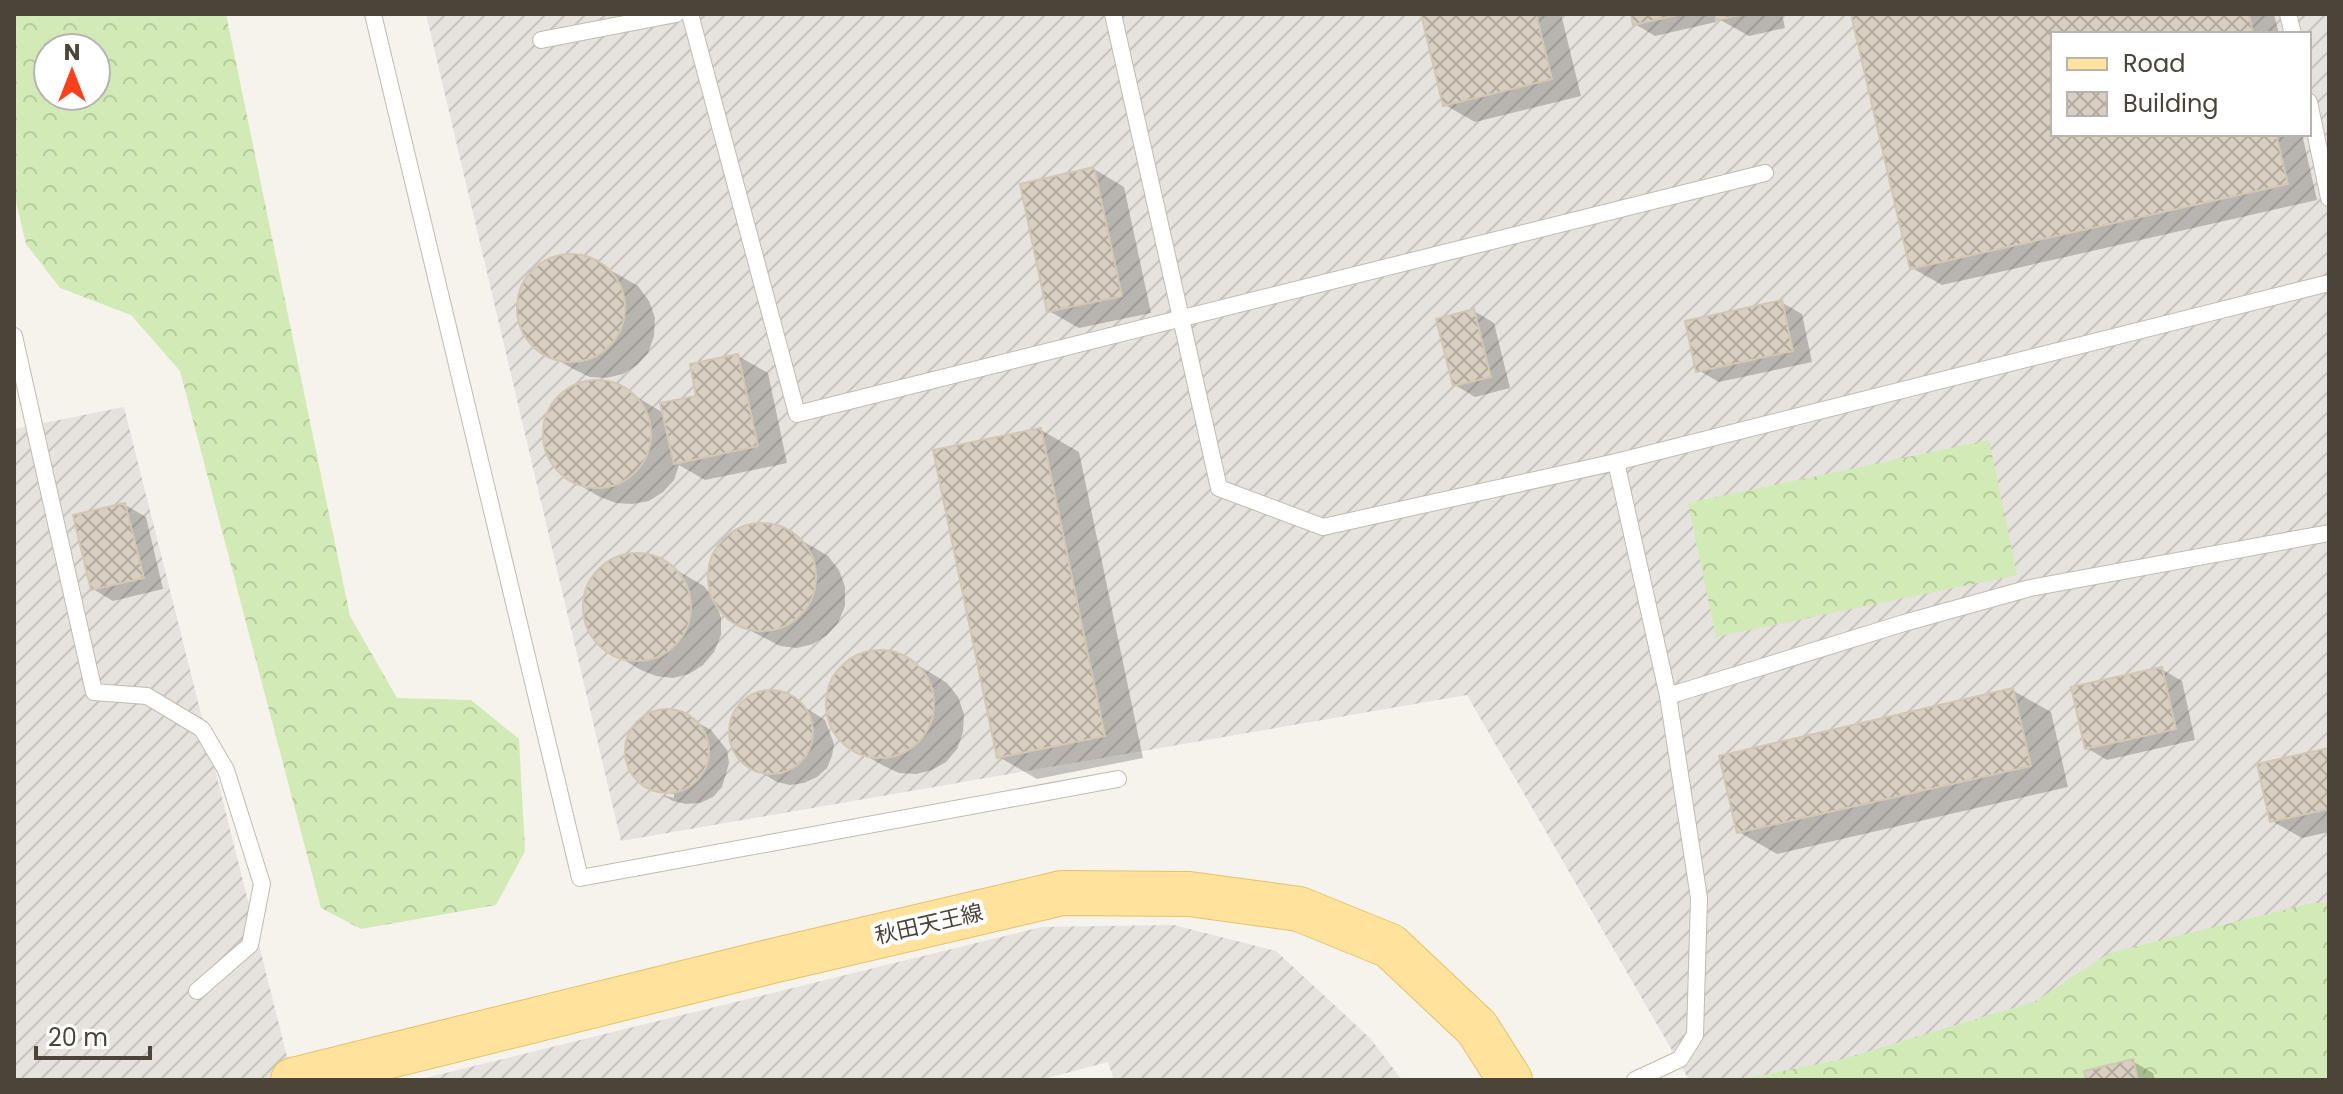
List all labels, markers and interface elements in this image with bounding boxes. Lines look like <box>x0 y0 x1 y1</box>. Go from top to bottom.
north arrow <box>32 32 112 112</box>
legend <box>2051 32 2311 136</box>
text: N <box>64 37 80 68</box>
text: Road <box>2123 47 2185 80</box>
text: Building <box>2123 87 2219 120</box>
street label: 秋田天王線 <box>872 897 986 951</box>
scale bar <box>36 1010 150 1060</box>
text: 20 m <box>48 1021 108 1054</box>

